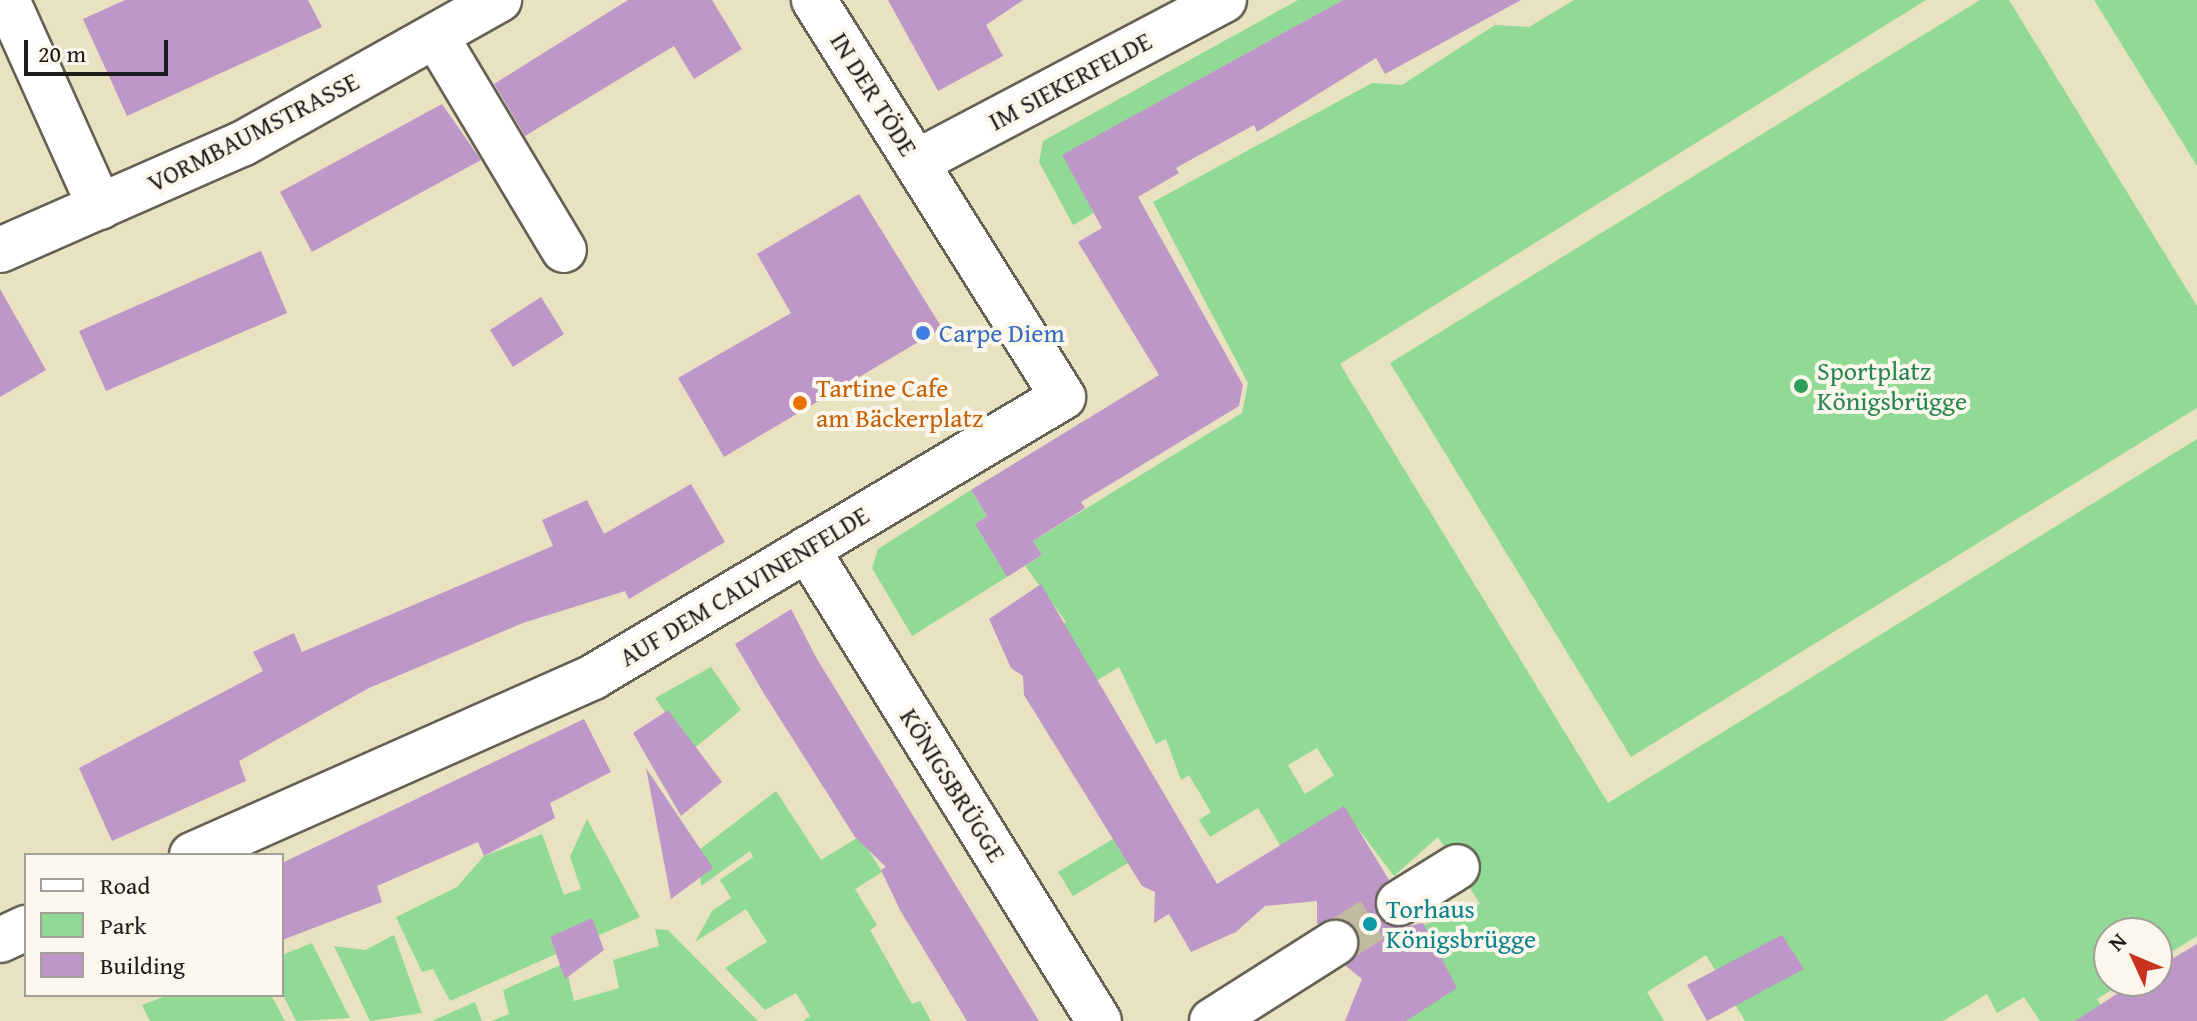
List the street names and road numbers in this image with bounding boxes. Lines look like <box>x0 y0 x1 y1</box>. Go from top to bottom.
street label: IM SIEKERFELDE <box>983 25 1157 137</box>
street label: IN DER TÖDE <box>824 27 924 161</box>
street label: VORMBAUMSTRASSE <box>142 65 364 199</box>
street label: AUF DEM CALVINENFELDE <box>614 499 874 673</box>
street label: KÖNIGSBRÜGGE <box>893 703 1013 867</box>

